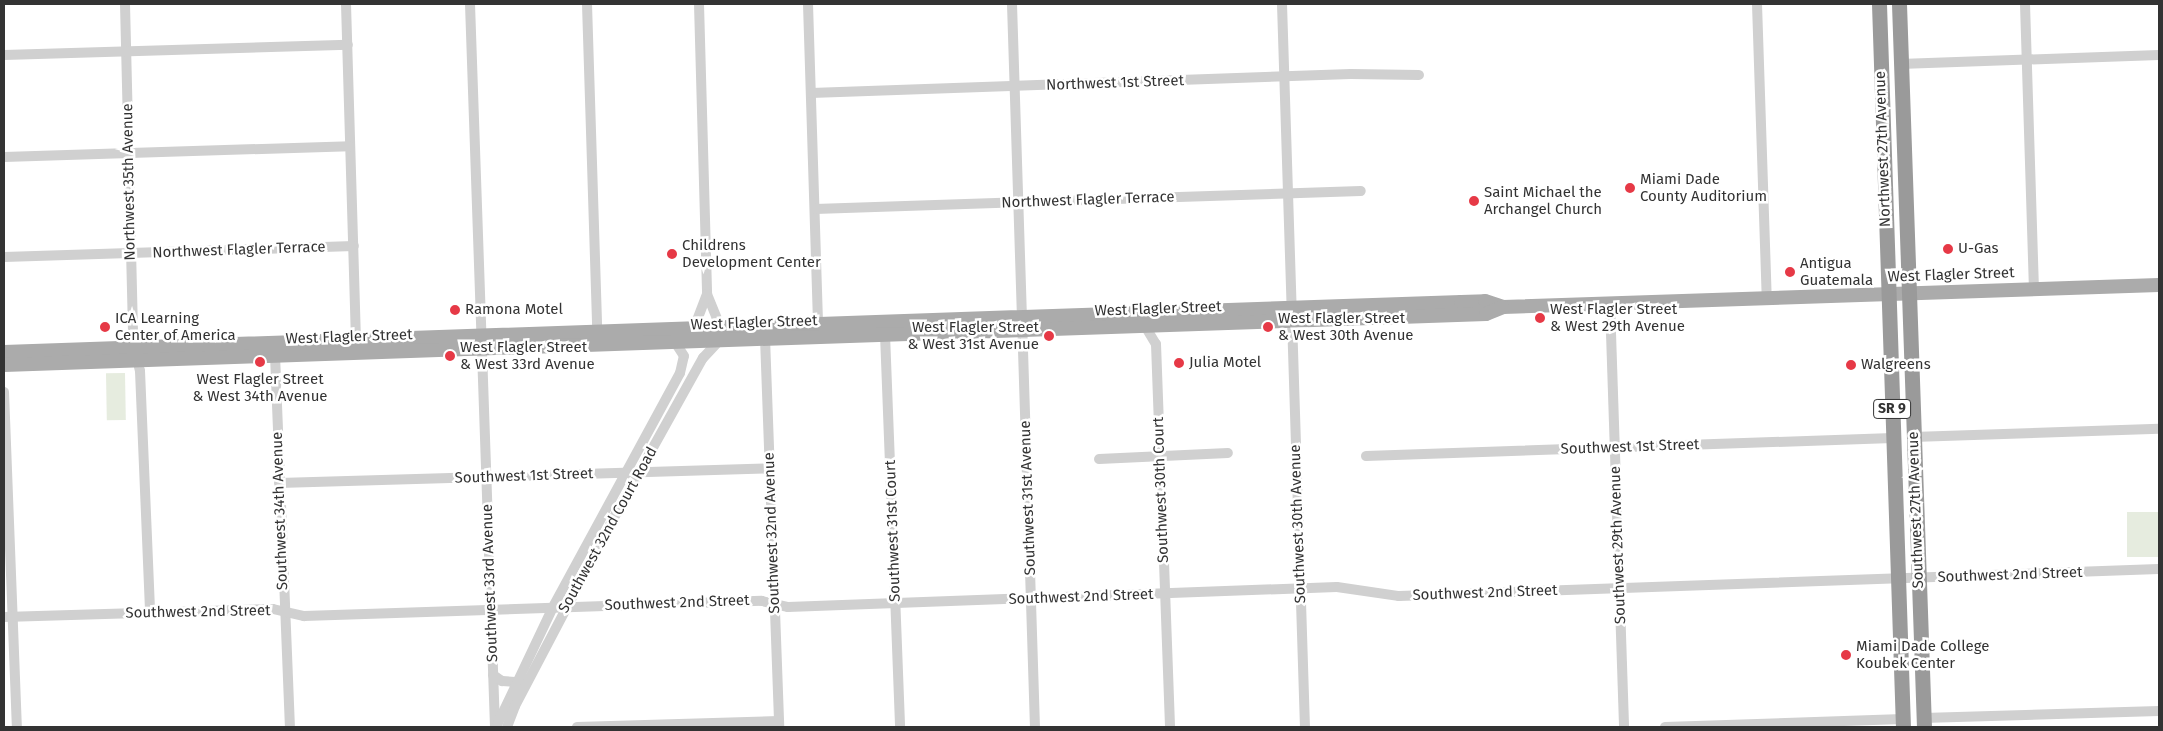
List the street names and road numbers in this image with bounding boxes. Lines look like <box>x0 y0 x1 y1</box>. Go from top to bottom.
street label: Northwest 27th Avenue <box>1871 71 1895 227</box>
street label: Northwest 1st Street <box>1046 72 1184 94</box>
street label: Northwest 35th Avenue <box>119 103 139 261</box>
street label: Northwest Flagler Terrace <box>1001 188 1175 212</box>
street label: Northwest Flagler Terrace <box>152 238 326 262</box>
street label: West Flagler Street <box>1887 264 2015 286</box>
street label: West Flagler Street <box>1094 298 1222 320</box>
street label: West Flagler Street <box>690 312 818 334</box>
street label: West Flagler Street <box>285 326 413 348</box>
road number: SR 9 <box>1872 398 1912 420</box>
street label: Southwest 30th Court <box>1149 417 1173 563</box>
street label: Southwest 31st Avenue <box>1016 420 1040 576</box>
street label: Southwest 34th Avenue <box>268 431 292 591</box>
street label: Southwest 27th Avenue <box>1904 431 1928 589</box>
street label: Southwest 1st Street <box>1560 436 1700 458</box>
street label: Southwest 32nd Court Road <box>555 444 661 616</box>
street label: Southwest 30th Avenue <box>1286 444 1310 604</box>
street label: Southwest 32nd Avenue <box>760 452 784 614</box>
street label: Southwest 31st Court <box>882 460 904 602</box>
street label: Southwest 1st Street <box>454 465 594 487</box>
street label: Southwest 29th Avenue <box>1606 466 1630 624</box>
street label: Southwest 33rd Avenue <box>478 504 502 662</box>
street label: Southwest 2nd Street <box>1937 563 2083 587</box>
street label: Southwest 2nd Street <box>1412 581 1558 605</box>
street label: Southwest 2nd Street <box>1008 585 1154 609</box>
street label: Southwest 2nd Street <box>604 591 750 615</box>
street label: Southwest 2nd Street <box>125 602 271 622</box>

